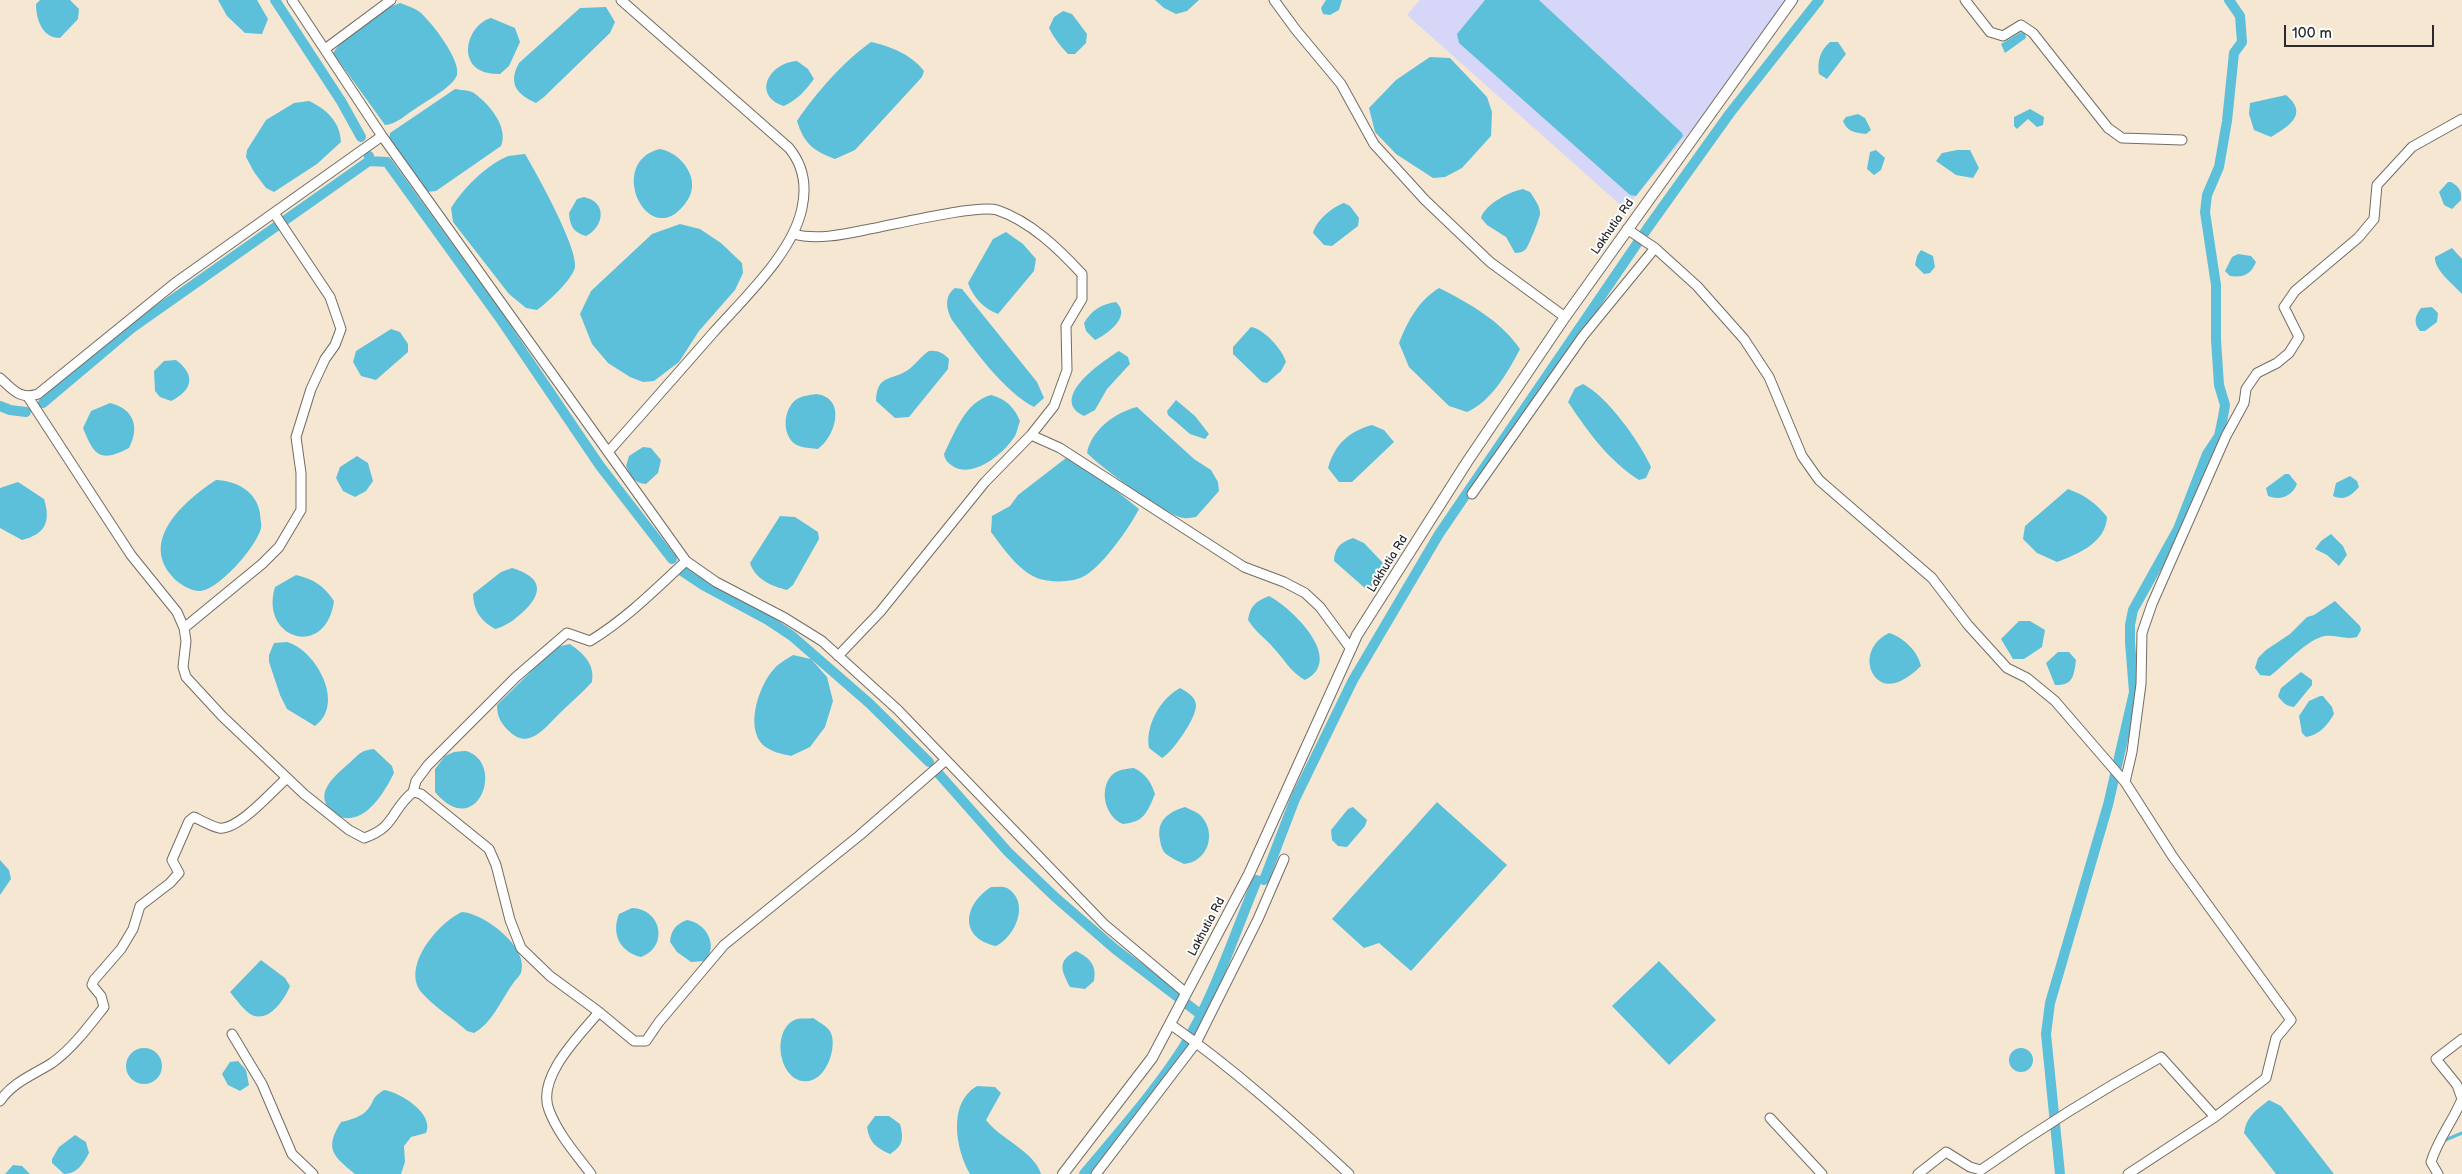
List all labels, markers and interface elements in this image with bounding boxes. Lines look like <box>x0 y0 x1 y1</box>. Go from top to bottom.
scale bar <box>2287 15 2437 47</box>
text: 100 m <box>2292 24 2332 43</box>
street label: Lakhutia Rd <box>1589 196 1637 258</box>
street label: Lakhutia Rd <box>1365 533 1411 595</box>
street label: Lakhutia Rd <box>1186 895 1228 959</box>

